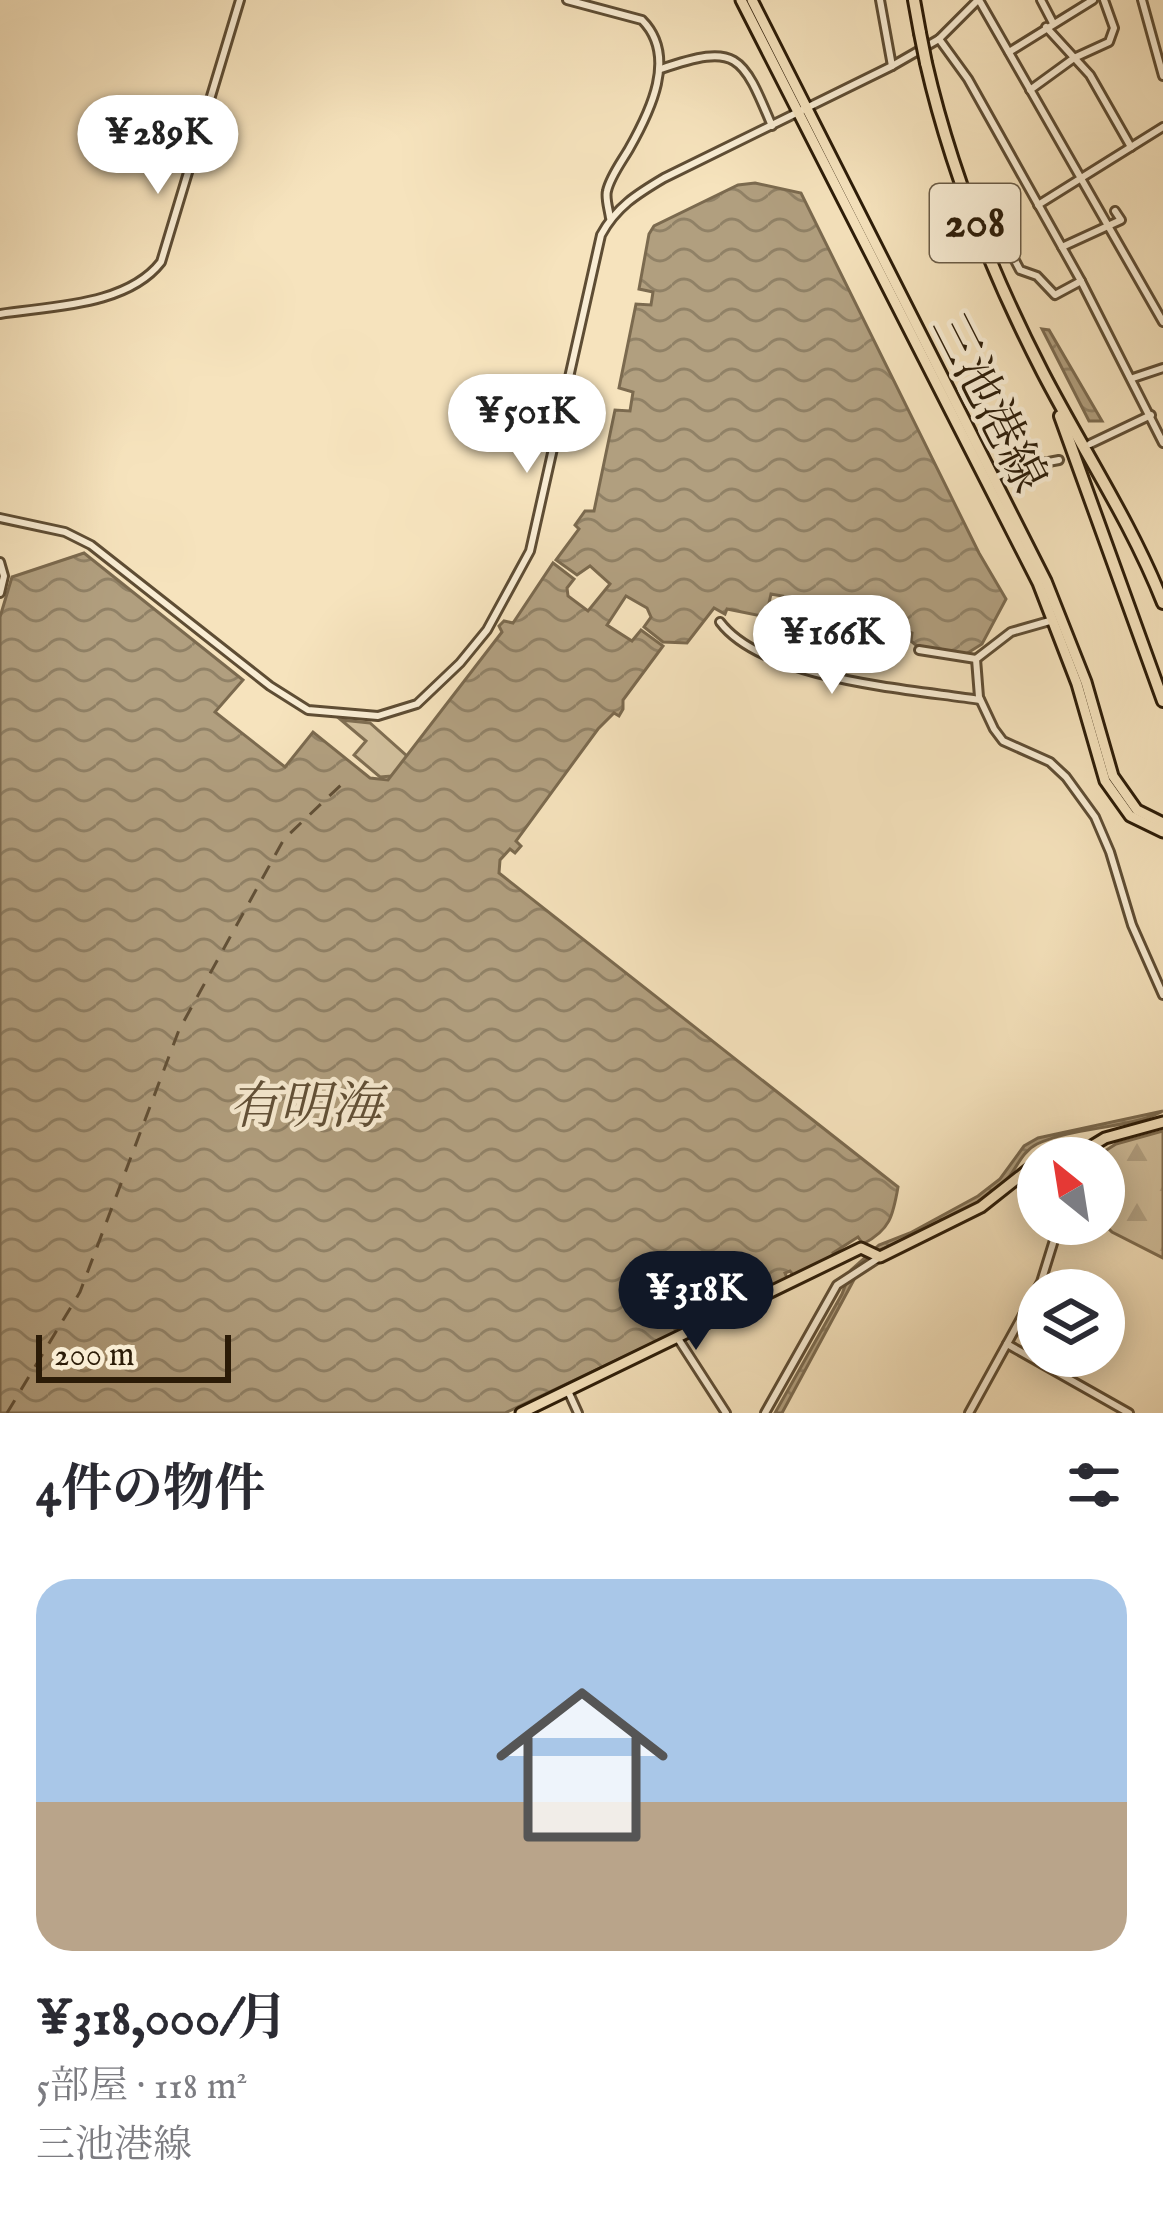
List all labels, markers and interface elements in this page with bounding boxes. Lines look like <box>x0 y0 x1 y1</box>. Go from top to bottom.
pin: ¥289K <box>74 95 242 197</box>
text: ¥289K <box>104 109 212 158</box>
road number: 208 <box>930 184 1020 262</box>
street label: 三池港線 <box>917 305 1057 503</box>
pin: ¥501K <box>443 374 611 476</box>
text: ¥501K <box>475 388 579 437</box>
pin: ¥166K <box>748 595 916 697</box>
text: ¥166K <box>780 609 884 658</box>
water label: 有明海 <box>228 1077 388 1142</box>
north arrow <box>1017 1137 1125 1245</box>
map controls <box>1017 1137 1125 1377</box>
pin: ¥318K <box>612 1251 780 1353</box>
text: ¥318K <box>645 1265 747 1314</box>
button: layers <box>1017 1269 1125 1377</box>
scale bar <box>36 1329 231 1382</box>
text: 200 m <box>54 1335 135 1377</box>
icon: filters <box>1061 1452 1127 1518</box>
text: 4件の物件 <box>36 1459 265 1524</box>
icon: home <box>474 1657 690 1873</box>
text: ¥318,000/月 <box>36 1988 288 2053</box>
text: 5部屋 · 118 m² <box>36 2063 248 2112</box>
text: 三池港線 <box>36 2122 192 2171</box>

